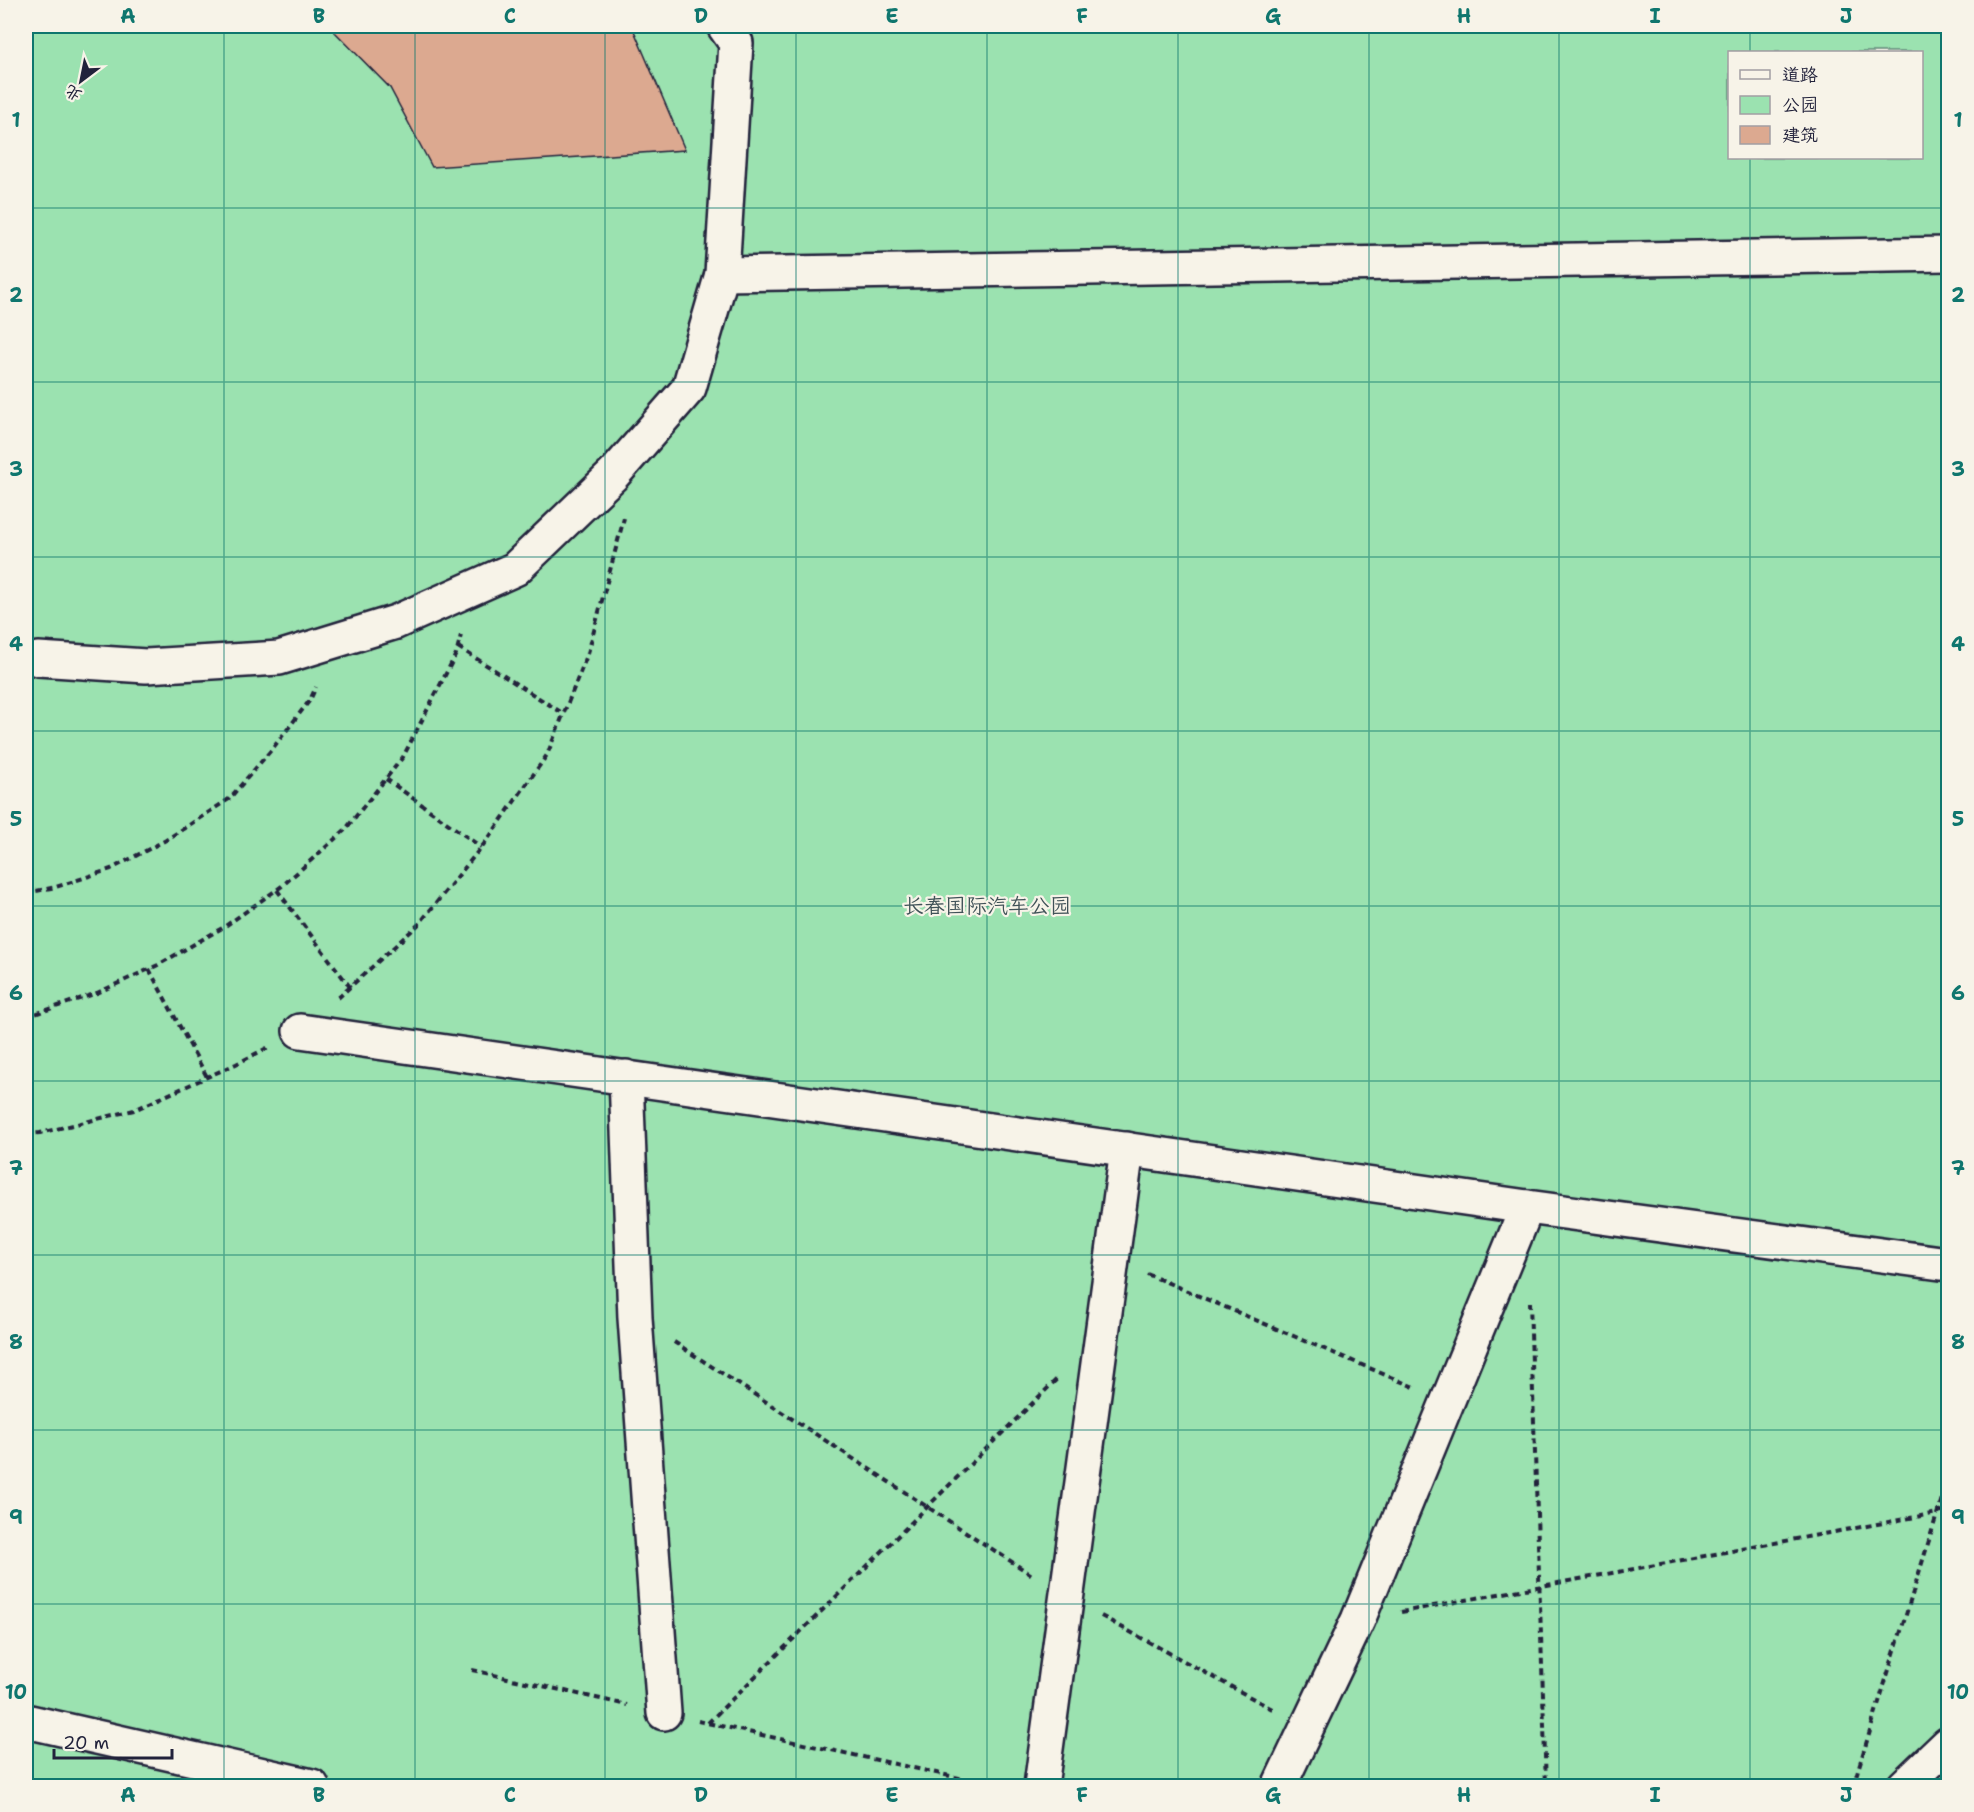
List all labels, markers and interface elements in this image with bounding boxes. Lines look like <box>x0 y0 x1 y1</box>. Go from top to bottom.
text: A <box>120 3 136 29</box>
text: B <box>313 3 325 29</box>
text: C <box>504 3 516 29</box>
text: D <box>694 3 708 29</box>
text: E <box>885 3 899 29</box>
text: F <box>1076 3 1088 29</box>
text: G <box>1265 3 1281 29</box>
text: H <box>1457 3 1471 29</box>
text: I <box>1649 3 1661 29</box>
text: J <box>1840 3 1853 29</box>
north arrow <box>51 51 111 111</box>
legend <box>1728 51 1923 159</box>
text: 道路 <box>1782 63 1818 87</box>
text: 北 <box>61 80 86 106</box>
text: 公园 <box>1782 93 1818 117</box>
text: 1 <box>11 107 21 133</box>
text: 1 <box>1953 107 1963 133</box>
text: 建筑 <box>1782 123 1818 147</box>
text: 2 <box>9 282 23 308</box>
text: 2 <box>1951 282 1965 308</box>
text: 3 <box>9 456 23 482</box>
text: 3 <box>1951 456 1965 482</box>
text: 4 <box>9 631 23 657</box>
text: 4 <box>1951 631 1965 657</box>
text: 5 <box>10 806 22 832</box>
text: 5 <box>1952 806 1964 832</box>
park label: 长春国际汽车公园 <box>903 892 1071 920</box>
text: 6 <box>9 980 23 1006</box>
text: 6 <box>1951 980 1965 1006</box>
text: 7 <box>9 1155 23 1181</box>
text: 7 <box>1951 1155 1965 1181</box>
text: 8 <box>9 1329 23 1355</box>
text: 8 <box>1951 1329 1965 1355</box>
text: 9 <box>9 1504 23 1530</box>
text: 9 <box>1951 1504 1965 1530</box>
text: 10 <box>5 1679 27 1705</box>
text: 10 <box>1947 1679 1969 1705</box>
scale bar <box>54 1722 172 1760</box>
text: 20 m <box>63 1731 109 1755</box>
text: A <box>120 1782 136 1808</box>
text: B <box>313 1782 325 1808</box>
text: C <box>504 1782 516 1808</box>
text: D <box>694 1782 708 1808</box>
text: E <box>885 1782 899 1808</box>
text: F <box>1076 1782 1088 1808</box>
text: G <box>1265 1782 1281 1808</box>
text: H <box>1457 1782 1471 1808</box>
text: I <box>1649 1782 1661 1808</box>
text: J <box>1840 1782 1853 1808</box>

